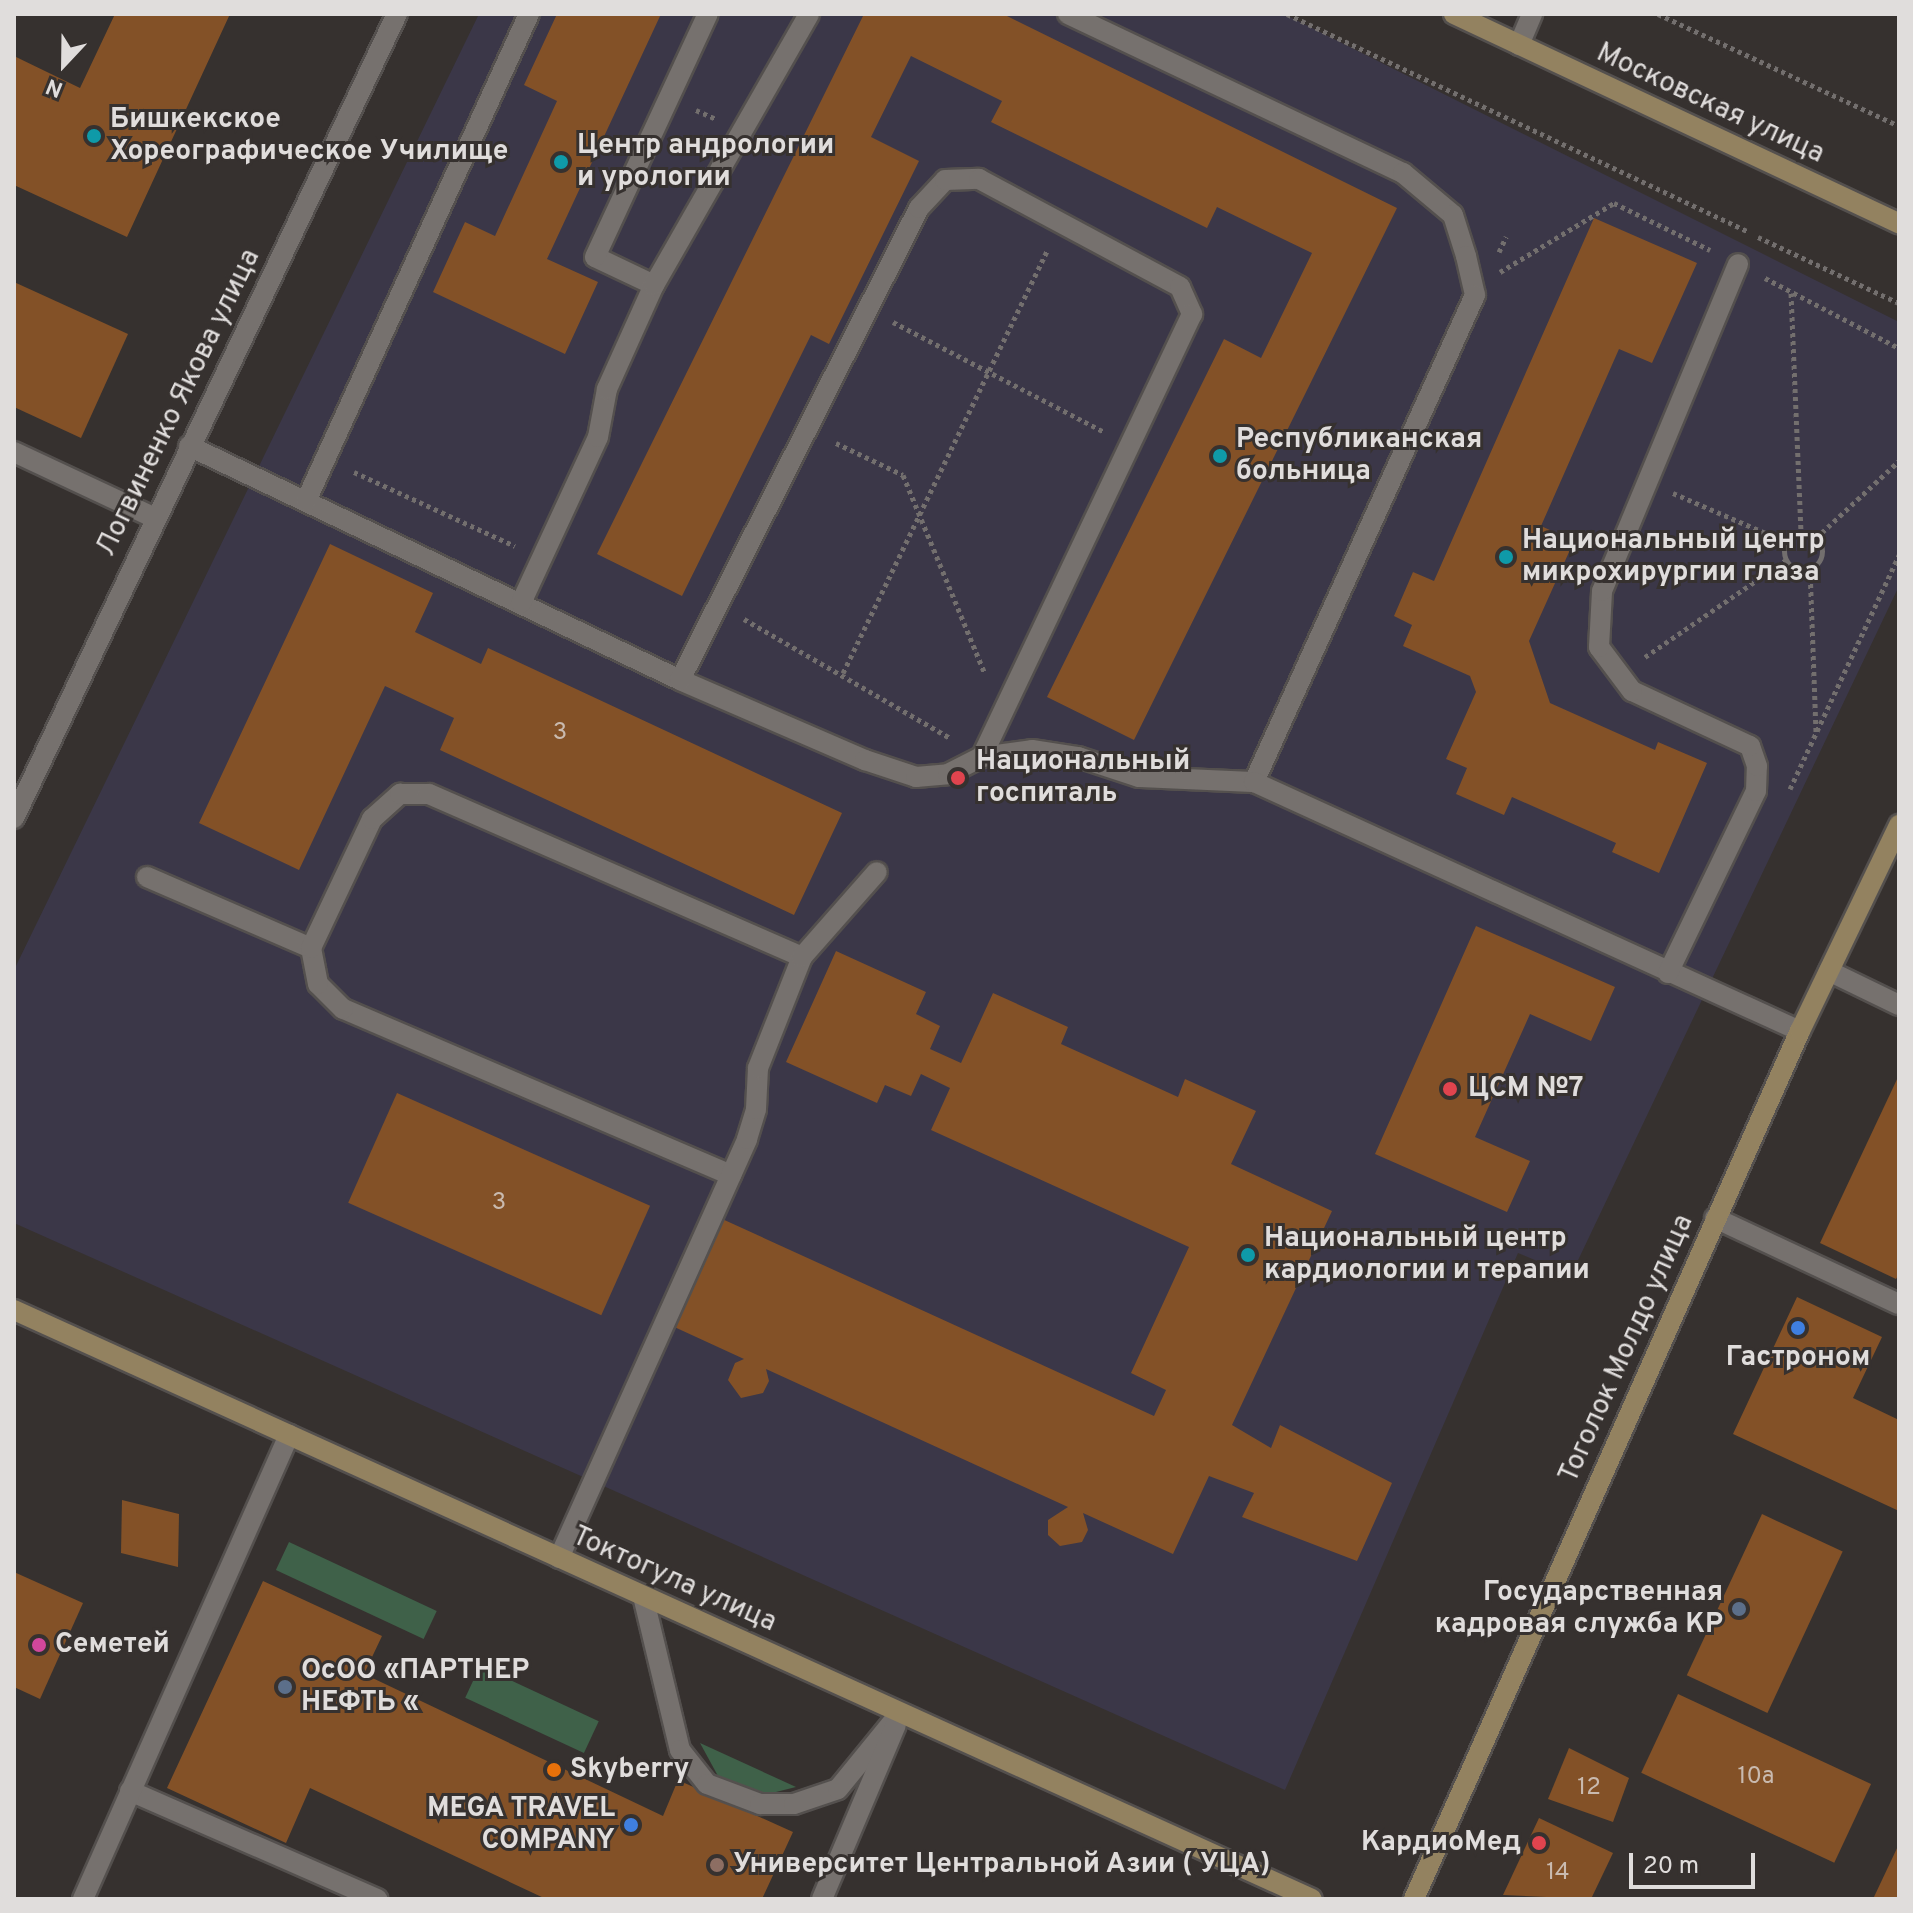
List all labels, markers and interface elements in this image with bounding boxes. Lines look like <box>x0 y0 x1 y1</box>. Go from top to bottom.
north arrow <box>24 24 104 104</box>
street label: Московская улица <box>1591 36 1829 172</box>
text: N <box>42 71 67 102</box>
place label: Бишкекское Хореографическое Училище <box>110 103 508 169</box>
marker: Бишкекское Хореографическое Училище <box>85 127 103 145</box>
place label: Центр андрологии и урологии <box>577 129 834 195</box>
marker: Центр андрологии и урологии <box>552 153 570 171</box>
street label: Логвиненко Якова улица <box>90 244 268 562</box>
place label: Республиканская больница <box>1236 423 1482 489</box>
marker: Республиканская больница <box>1211 447 1229 465</box>
place label: Национальный центр микрохирургии глаза <box>1522 524 1825 590</box>
marker: Национальный центр микрохирургии глаза <box>1497 548 1515 566</box>
house number: 3 <box>553 720 567 748</box>
place label: Национальный госпиталь <box>976 745 1190 811</box>
marker: Национальный госпиталь <box>947 767 969 789</box>
place label: ЦСМ №7 <box>1468 1072 1584 1106</box>
marker: ЦСМ №7 <box>1439 1078 1461 1100</box>
house number: 3 <box>492 1190 506 1218</box>
street label: Тоголок Молдо улица <box>1553 1210 1701 1488</box>
place label: Национальный центр кардиологии и терапии <box>1264 1222 1590 1288</box>
marker: Национальный центр кардиологии и терапии <box>1239 1246 1257 1264</box>
marker: Гастроном <box>1789 1319 1807 1337</box>
place label: Гастроном <box>1726 1341 1870 1375</box>
street label: Токтогула улица <box>567 1520 781 1640</box>
place label: Государственная кадровая служба КР <box>1435 1576 1723 1642</box>
marker: Государственная кадровая служба КР <box>1730 1600 1748 1618</box>
place label: Семетей <box>55 1628 170 1662</box>
marker: Семетей <box>30 1636 48 1654</box>
place label: ОсОО «ПАРТНЕР НЕФТЬ « <box>301 1654 529 1720</box>
marker: ОсОО «ПАРТНЕР НЕФТЬ « <box>276 1678 294 1696</box>
place label: Skyberry <box>570 1753 689 1787</box>
marker: Skyberry <box>545 1761 563 1779</box>
house number: 10a <box>1738 1764 1774 1792</box>
house number: 12 <box>1577 1775 1601 1803</box>
place label: MEGA TRAVEL COMPANY <box>426 1792 615 1858</box>
marker: MEGA TRAVEL COMPANY <box>622 1816 640 1834</box>
place label: КардиоМед <box>1361 1826 1521 1860</box>
marker: КардиоМед <box>1528 1832 1550 1854</box>
scale bar <box>1633 1837 1759 1887</box>
place label: Университет Центральной Азии ( УЦА) <box>733 1848 1271 1882</box>
text: 20 m <box>1643 1852 1699 1882</box>
marker: Университет Центральной Азии ( УЦА) <box>708 1856 726 1874</box>
house number: 14 <box>1546 1860 1570 1888</box>

